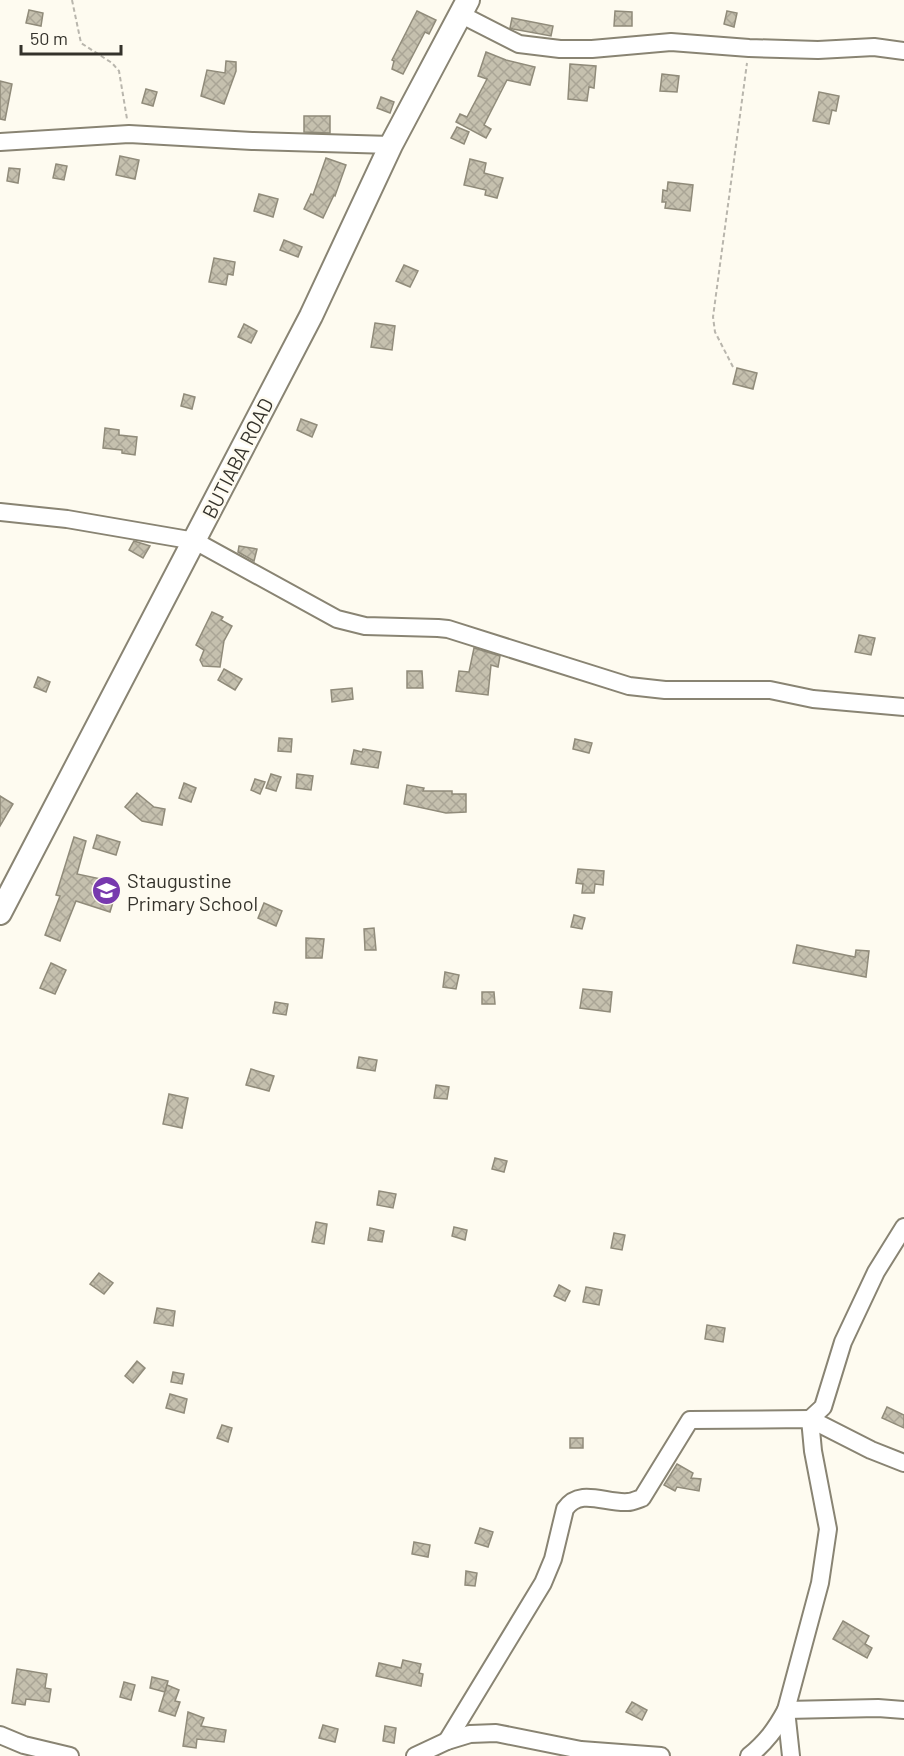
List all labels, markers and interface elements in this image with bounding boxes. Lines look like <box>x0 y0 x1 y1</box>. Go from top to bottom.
scale bar <box>21 18 122 56</box>
text: 50 m <box>30 27 68 49</box>
street label: BUTIABA ROAD <box>196 394 278 522</box>
place label: Staugustine Primary School <box>127 868 258 915</box>
school or university icon: Staugustine Primary School <box>90 875 122 907</box>

